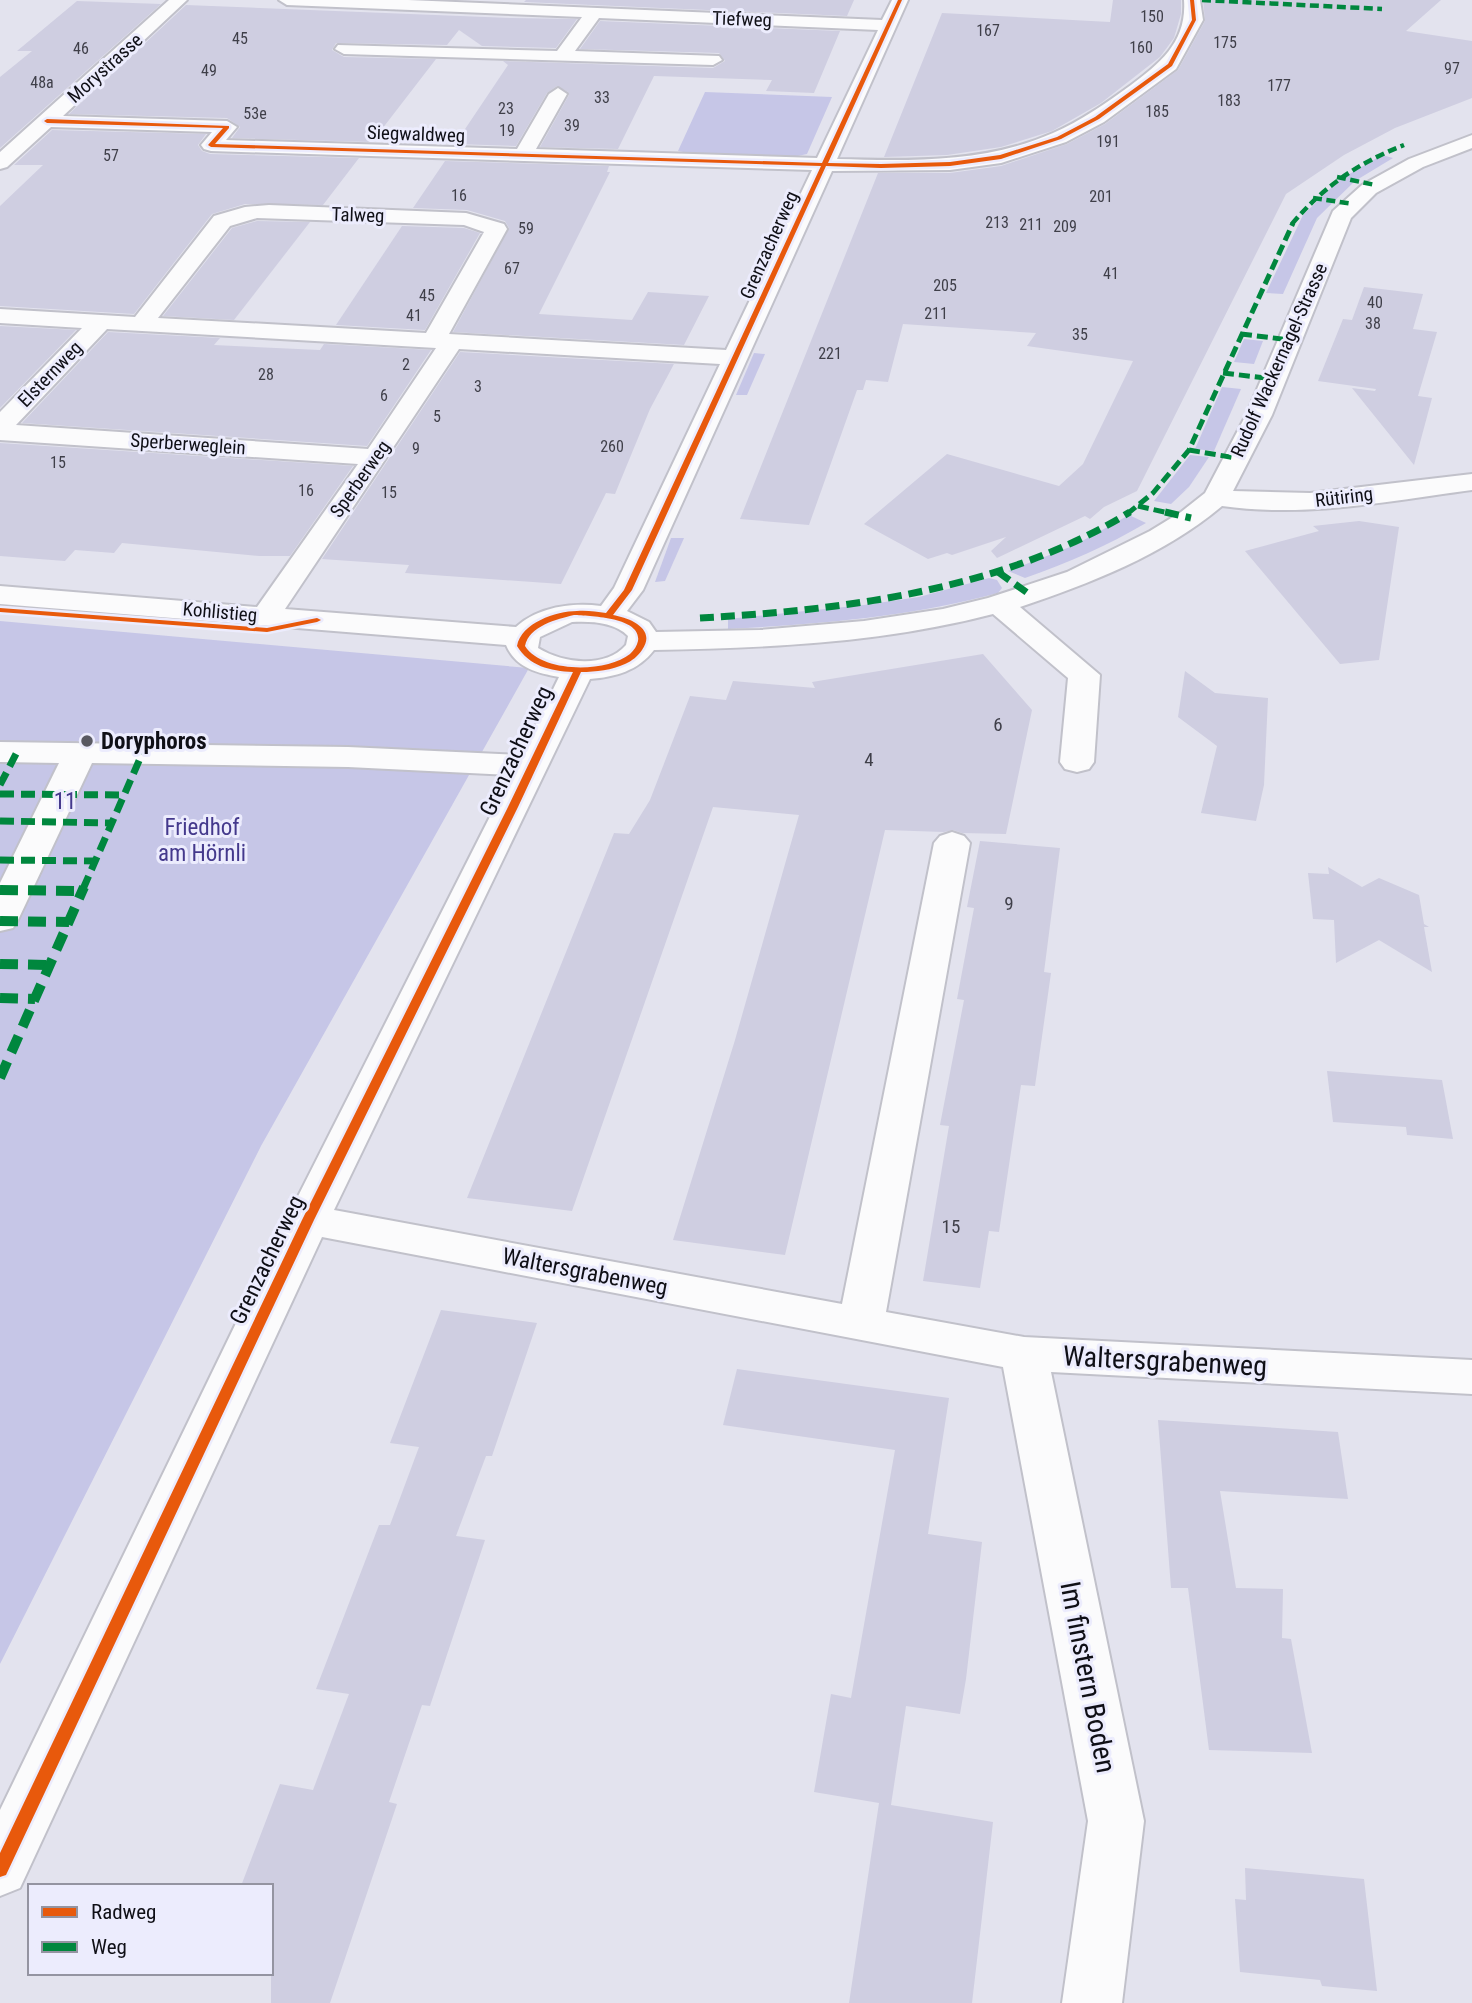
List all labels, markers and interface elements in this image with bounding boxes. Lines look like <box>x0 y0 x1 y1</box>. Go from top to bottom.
street label: Tiefweg <box>712 6 772 32</box>
house number: 150 <box>1140 7 1164 26</box>
house number: 167 <box>976 21 1000 40</box>
street label: Morystrasse <box>63 28 147 108</box>
house number: 45 <box>232 29 248 48</box>
house number: 175 <box>1213 33 1237 52</box>
house number: 160 <box>1129 38 1153 57</box>
house number: 46 <box>73 39 89 58</box>
house number: 97 <box>1444 59 1460 78</box>
house number: 49 <box>201 61 217 80</box>
house number: 48a <box>30 73 54 92</box>
house number: 177 <box>1267 76 1291 95</box>
house number: 33 <box>594 88 610 107</box>
house number: 183 <box>1217 91 1241 110</box>
house number: 23 <box>498 99 514 118</box>
house number: 185 <box>1145 102 1169 121</box>
house number: 53e <box>243 104 267 123</box>
house number: 39 <box>564 116 580 135</box>
street label: Siegwaldweg <box>366 121 466 147</box>
house number: 19 <box>499 121 515 140</box>
house number: 191 <box>1096 132 1120 151</box>
house number: 57 <box>103 146 119 165</box>
house number: 16 <box>451 186 467 205</box>
street label: Grenzacherweg <box>735 187 803 303</box>
house number: 201 <box>1089 187 1113 206</box>
street label: Talweg <box>331 203 385 227</box>
house number: 213 <box>985 213 1009 232</box>
house number: 211 <box>1019 215 1043 234</box>
house number: 209 <box>1053 217 1077 236</box>
house number: 59 <box>518 219 534 238</box>
house number: 67 <box>504 259 520 278</box>
street label: Rudolf Wackernagel-Strasse <box>1226 259 1332 461</box>
house number: 41 <box>1103 264 1119 283</box>
house number: 205 <box>933 276 957 295</box>
house number: 45 <box>419 286 435 305</box>
house number: 40 <box>1367 293 1383 312</box>
house number: 211 <box>924 304 948 323</box>
house number: 41 <box>406 306 422 325</box>
house number: 38 <box>1365 314 1381 333</box>
house number: 35 <box>1072 325 1088 344</box>
street label: Elsternweg <box>13 336 87 412</box>
house number: 221 <box>818 344 842 363</box>
house number: 2 <box>402 355 410 374</box>
house number: 28 <box>258 365 274 384</box>
house number: 3 <box>474 377 482 396</box>
house number: 6 <box>380 386 388 405</box>
house number: 5 <box>433 407 441 426</box>
street label: Sperberweglein <box>130 428 246 460</box>
street label: Sperberweg <box>325 436 395 522</box>
house number: 260 <box>600 437 624 456</box>
house number: 9 <box>412 439 420 458</box>
house number: 15 <box>50 453 66 472</box>
house number: 16 <box>298 481 314 500</box>
street label: Rütiring <box>1314 482 1374 512</box>
house number: 15 <box>381 483 397 502</box>
street label: Kohlistieg <box>182 597 258 627</box>
street label: Grenzacherweg <box>474 682 558 820</box>
house number: 6 <box>993 713 1003 736</box>
place label: Doryphoros <box>101 728 207 755</box>
marker: Doryphoros <box>79 733 95 749</box>
house number: 4 <box>864 748 874 771</box>
park label: 11 <box>54 788 76 815</box>
park label: Friedhof am Hörnli <box>158 814 246 867</box>
house number: 9 <box>1004 892 1014 915</box>
street label: Grenzacherweg <box>224 1191 310 1329</box>
house number: 15 <box>942 1215 960 1238</box>
street label: Waltersgrabenweg <box>500 1243 670 1301</box>
street label: Waltersgrabenweg <box>1062 1339 1268 1383</box>
street label: Im finstern Boden <box>1053 1578 1123 1776</box>
legend <box>28 1884 273 1975</box>
text: Radweg <box>91 1900 156 1924</box>
text: Weg <box>91 1935 127 1959</box>

